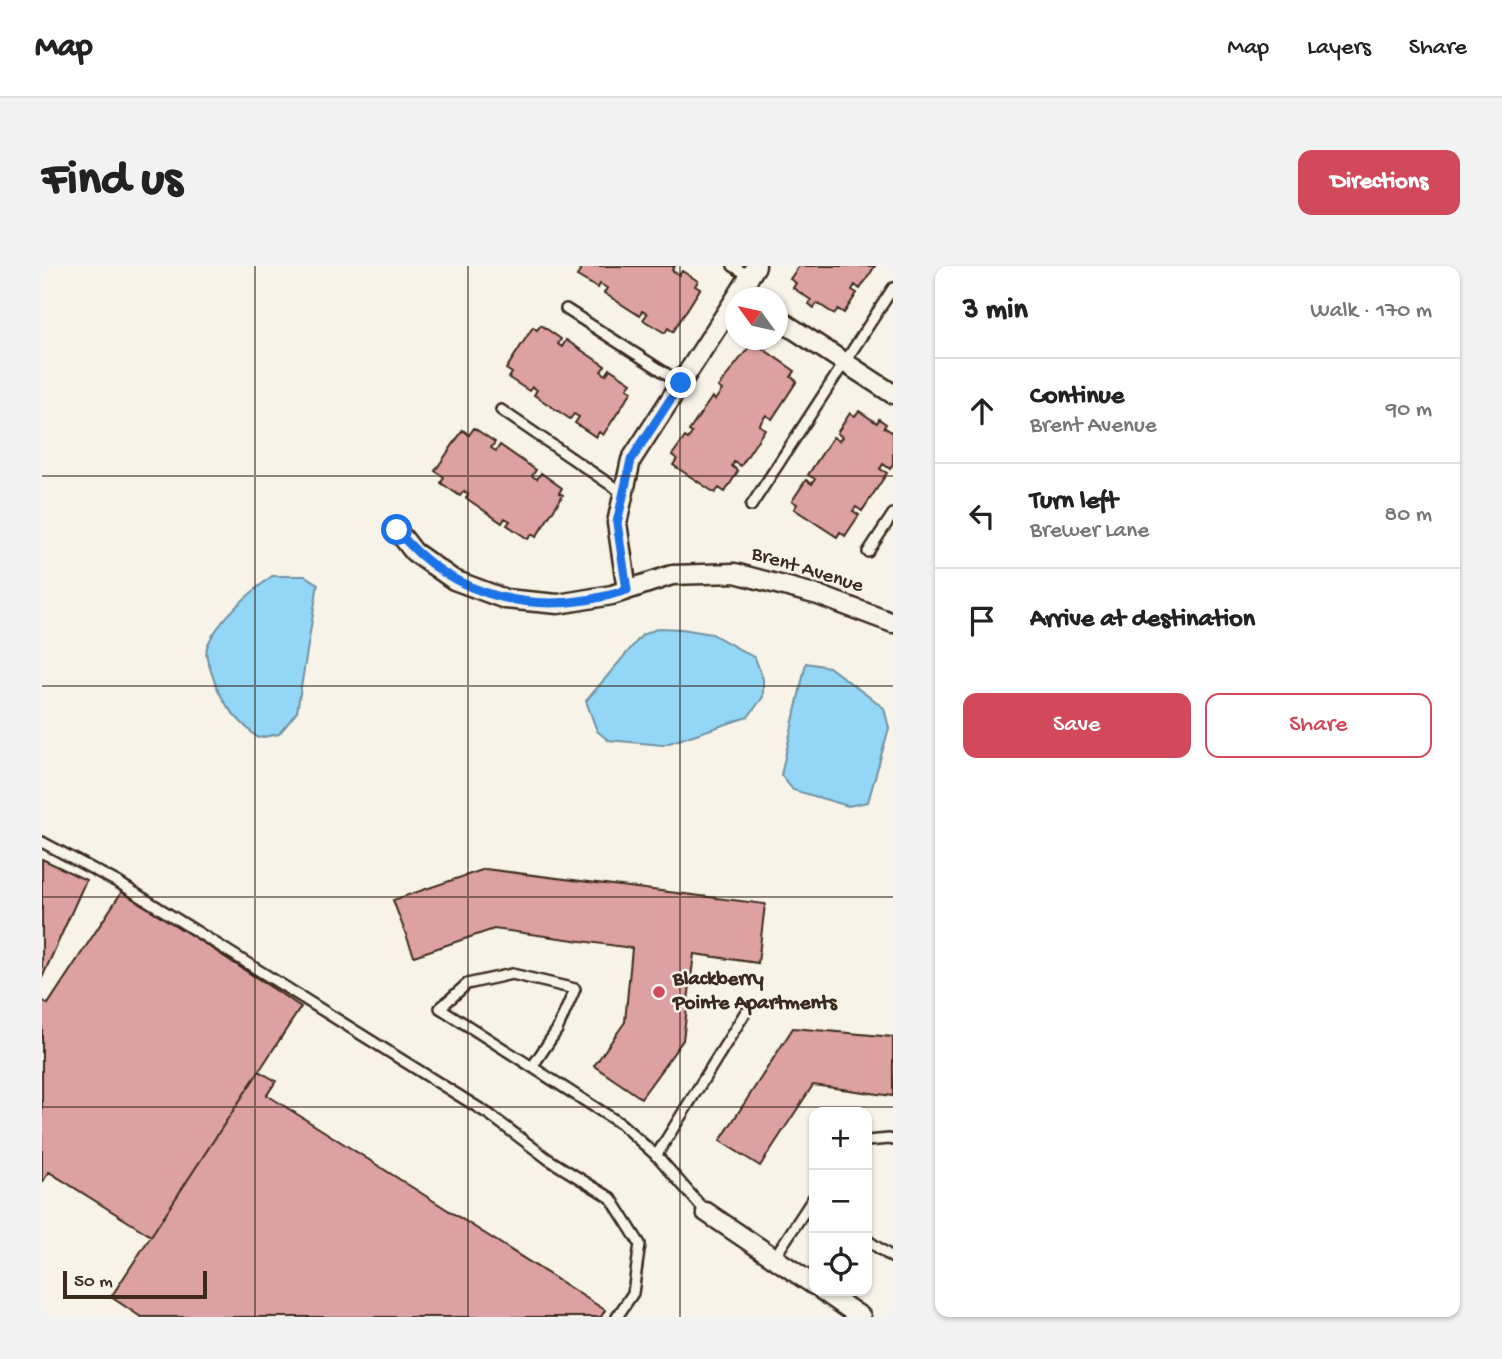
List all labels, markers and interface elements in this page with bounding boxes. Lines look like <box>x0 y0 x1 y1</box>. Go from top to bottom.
text: Map <box>35 29 92 67</box>
text: Map <box>1227 34 1269 63</box>
text: Layers <box>1307 34 1371 63</box>
text: Share <box>1409 34 1467 63</box>
button: Directions <box>1298 150 1460 215</box>
text: Find us <box>42 153 182 211</box>
north arrow <box>725 287 788 350</box>
text: 3 min <box>963 294 1028 329</box>
text: Walk · 170 m <box>1310 298 1432 325</box>
route end <box>665 367 696 398</box>
text: Continue <box>1030 382 1124 413</box>
icon: ahead <box>963 392 1001 430</box>
text: 90 m <box>1386 397 1432 424</box>
text: Brent Avenue <box>1030 413 1157 440</box>
text: Turn left <box>1030 487 1118 518</box>
icon: left <box>963 497 1001 535</box>
text: 80 m <box>1385 502 1432 529</box>
route start <box>381 514 412 545</box>
text: Brewer Lane <box>1030 518 1149 545</box>
street label: Brent Avenue <box>747 542 867 600</box>
icon: arrive <box>963 602 1001 640</box>
text: Arrive at destination <box>1030 605 1255 636</box>
button: Save <box>963 693 1191 758</box>
button: Share <box>1205 693 1432 758</box>
place label: Blackberry Pointe Apartments <box>672 968 838 1017</box>
marker: Blackberry Pointe Apartments <box>651 984 667 1000</box>
map controls <box>809 1107 872 1296</box>
button: + <box>809 1107 872 1170</box>
button: − <box>809 1170 872 1233</box>
button: locate <box>809 1233 872 1296</box>
scale bar <box>63 1268 206 1300</box>
text: 50 m <box>74 1271 113 1294</box>

